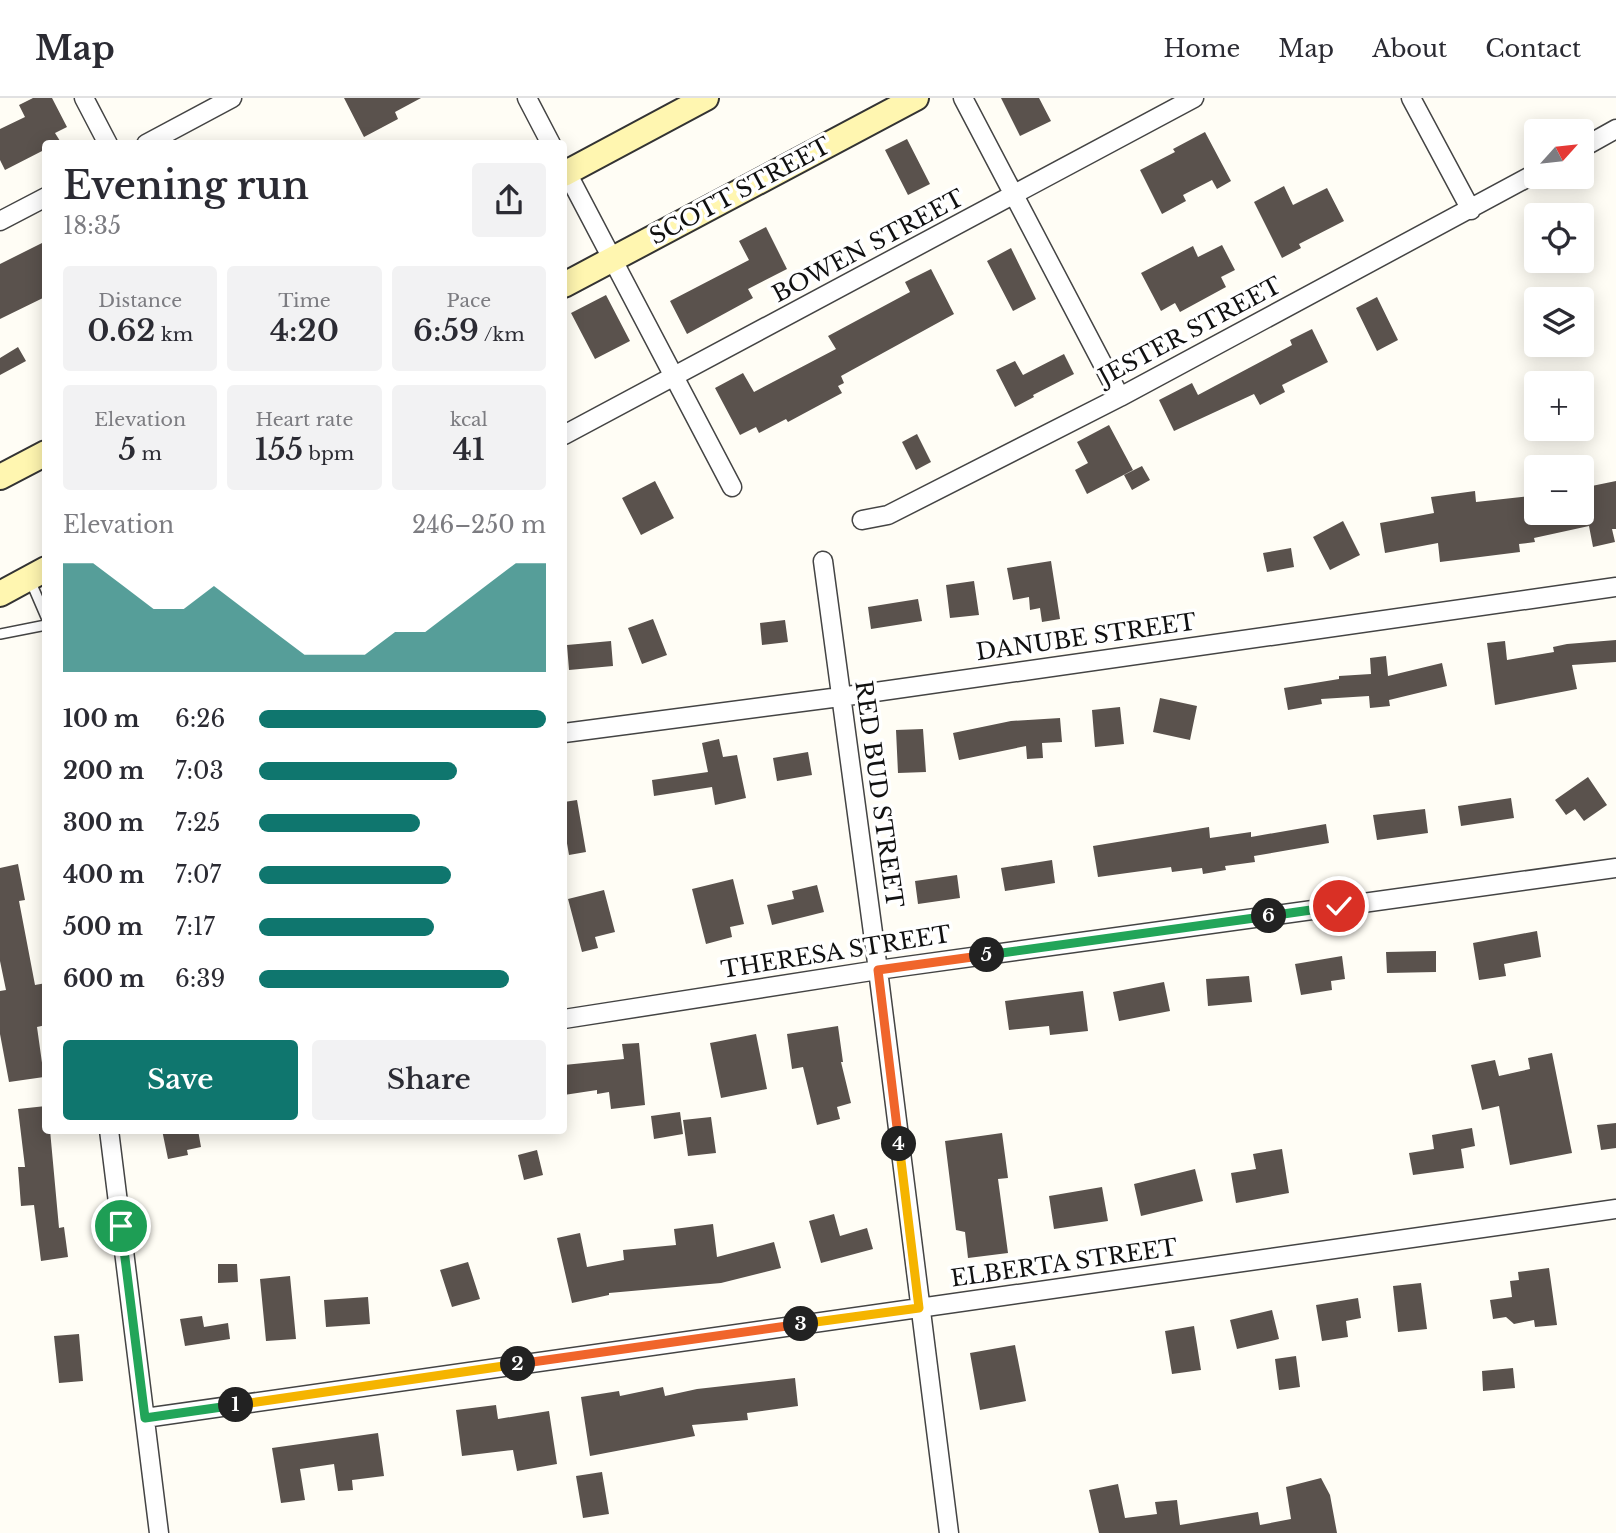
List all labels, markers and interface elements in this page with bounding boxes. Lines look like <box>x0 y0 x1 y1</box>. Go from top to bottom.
text: Map <box>35 28 115 69</box>
text: Home <box>1164 34 1240 63</box>
text: Map <box>1278 34 1334 63</box>
text: About <box>1372 34 1447 63</box>
text: Contact <box>1485 34 1581 63</box>
north arrow <box>1524 119 1594 189</box>
map controls <box>1524 119 1594 525</box>
street label: SCOTT STREET <box>645 131 836 250</box>
text: Evening run <box>63 162 309 209</box>
button: share <box>472 163 546 237</box>
street label: BOWEN STREET <box>767 183 969 308</box>
button: locate <box>1524 203 1594 273</box>
text: 18:35 <box>63 212 121 240</box>
street label: JESTER STREET <box>1091 271 1287 392</box>
button: layers <box>1524 287 1594 357</box>
text: Distance <box>98 289 182 312</box>
text: Time <box>278 289 331 312</box>
text: Pace <box>447 289 491 312</box>
text: 0.62 <box>87 312 156 349</box>
text: 4:20 <box>270 312 339 349</box>
text: 6:59 <box>413 312 479 349</box>
text: km <box>156 323 193 346</box>
text: /km <box>479 323 525 346</box>
button: + <box>1524 371 1594 441</box>
text: Elevation <box>94 408 186 431</box>
text: Heart rate <box>256 408 353 431</box>
text: kcal <box>450 408 488 431</box>
text: 5 <box>118 431 136 468</box>
text: 155 <box>255 431 303 468</box>
text: 41 <box>453 431 485 468</box>
text: m <box>136 442 162 465</box>
text: bpm <box>303 442 354 465</box>
button: − <box>1524 455 1594 525</box>
text: Elevation <box>63 511 174 539</box>
text: 246–250 m <box>412 511 546 539</box>
street label: DANUBE STREET <box>974 608 1198 666</box>
street label: RED BUD STREET <box>849 679 909 910</box>
text: 100 m <box>63 705 139 733</box>
text: 6:26 <box>175 705 225 733</box>
text: 200 m <box>63 757 144 785</box>
text: 7:03 <box>175 757 224 785</box>
text: 300 m <box>63 809 144 837</box>
text: 7:25 <box>175 809 220 837</box>
text: 400 m <box>63 861 145 889</box>
text: 7:07 <box>175 861 221 889</box>
pin <box>1309 876 1369 936</box>
icon: check <box>1320 887 1358 925</box>
pin: 6 <box>1252 898 1286 934</box>
text: 6 <box>1262 904 1275 927</box>
text: 500 m <box>63 913 143 941</box>
text: 7:17 <box>175 913 215 941</box>
street label: THERESA STREET <box>719 920 953 984</box>
pin: 5 <box>970 938 1004 972</box>
text: 5 <box>981 943 992 966</box>
text: 600 m <box>63 965 145 993</box>
text: 6:39 <box>175 965 225 993</box>
button: Save <box>63 1040 298 1120</box>
button: Share <box>312 1040 546 1120</box>
pin: 4 <box>881 1126 916 1162</box>
text: 4 <box>892 1132 905 1155</box>
pin <box>91 1196 151 1256</box>
icon: arrive <box>102 1207 140 1245</box>
street label: ELBERTA STREET <box>949 1233 1180 1293</box>
pin: 3 <box>784 1306 818 1342</box>
text: 3 <box>794 1312 807 1335</box>
pin: 2 <box>500 1346 536 1382</box>
text: 2 <box>511 1352 524 1375</box>
pin: 1 <box>218 1388 254 1422</box>
text: 1 <box>231 1393 240 1416</box>

